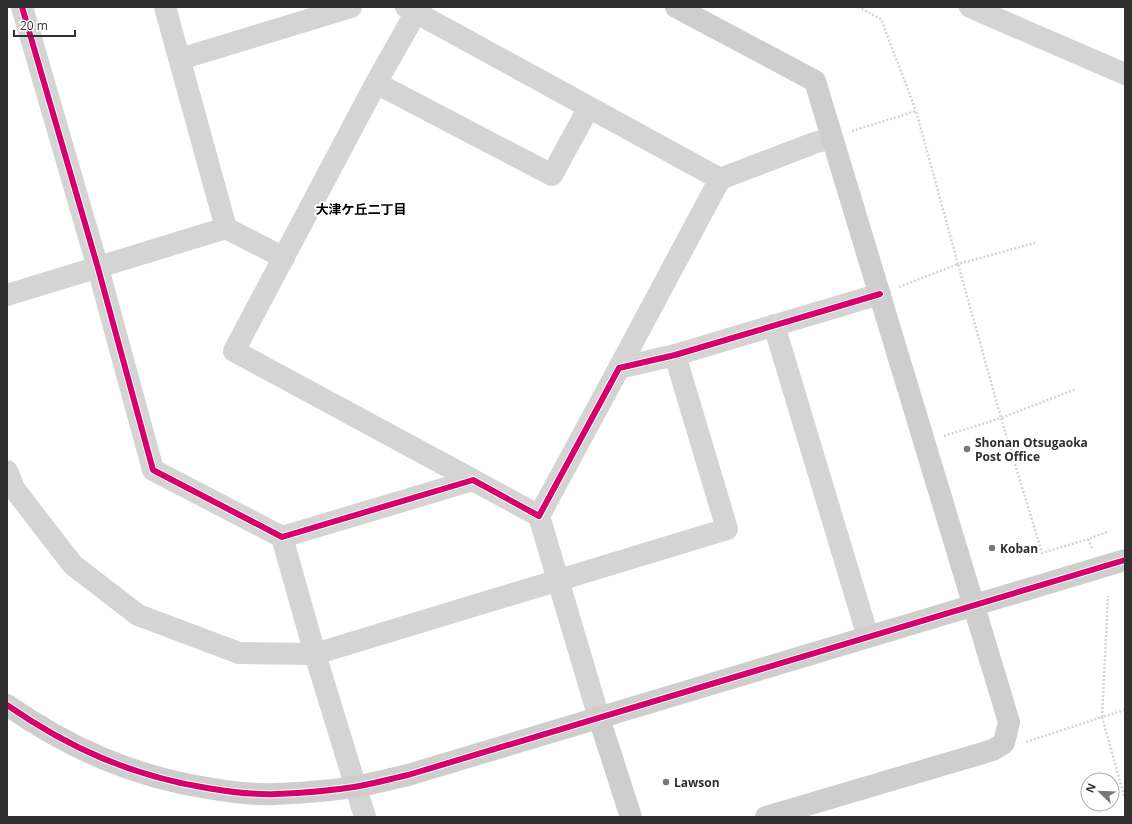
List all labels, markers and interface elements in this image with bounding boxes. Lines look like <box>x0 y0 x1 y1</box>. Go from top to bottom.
scale bar <box>14 12 75 38</box>
text: 20 m <box>20 17 48 34</box>
district label: 大津ケ丘二丁目 <box>315 200 407 218</box>
place label: Shonan Otsugaoka Post Office <box>975 434 1088 465</box>
marker: Shonan Otsugaoka Post Office <box>962 444 972 454</box>
place label: Koban <box>1000 540 1038 557</box>
marker: Koban <box>987 543 997 553</box>
north arrow <box>1080 772 1120 812</box>
place label: Lawson <box>674 774 720 791</box>
marker: Lawson <box>661 777 671 787</box>
text: N <box>1082 781 1099 795</box>

